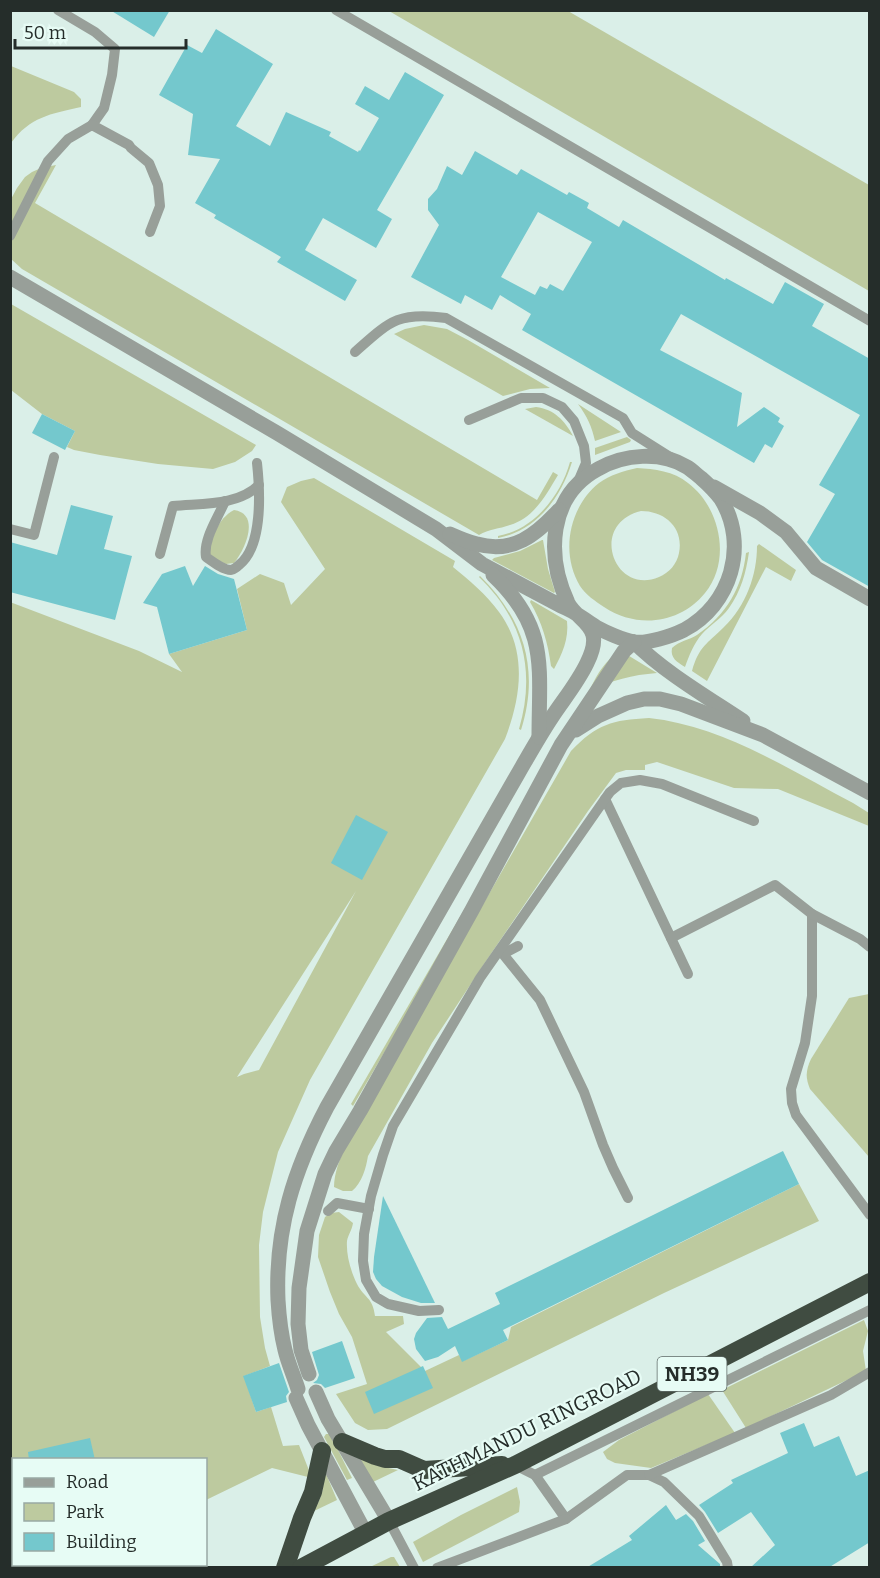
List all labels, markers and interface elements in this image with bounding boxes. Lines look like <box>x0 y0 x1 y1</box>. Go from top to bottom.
scale bar <box>15 12 186 50</box>
text: 50 m <box>24 22 66 44</box>
road number: NH39 <box>658 1357 726 1391</box>
street label: KATHMANDU RINGROAD <box>408 1363 646 1497</box>
legend <box>12 1458 207 1566</box>
text: Road <box>66 1471 109 1493</box>
text: Park <box>66 1501 105 1523</box>
text: Building <box>66 1531 137 1553</box>

